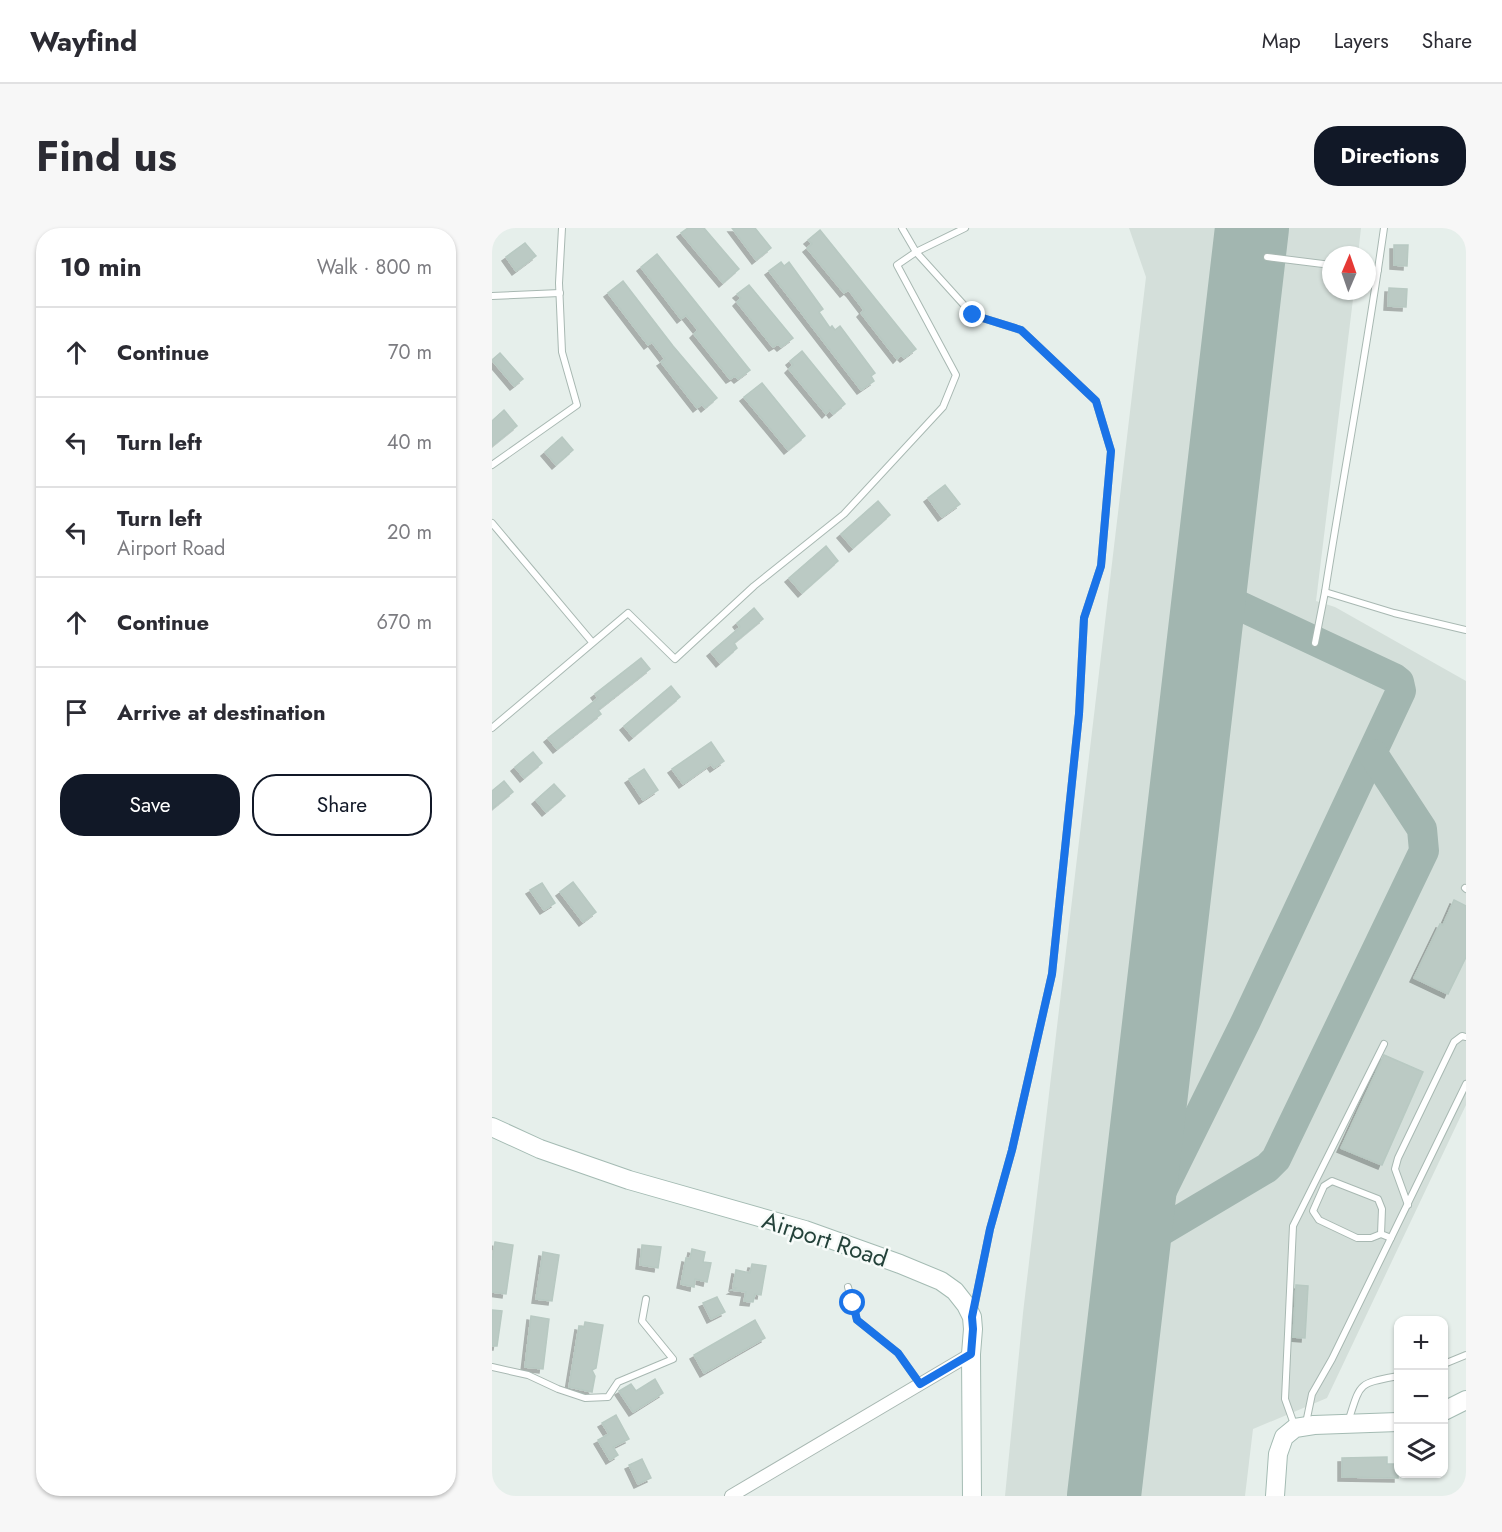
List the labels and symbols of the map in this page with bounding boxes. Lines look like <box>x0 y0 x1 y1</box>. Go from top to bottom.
north arrow <box>1322 246 1376 300</box>
route end <box>959 301 985 327</box>
street label: Airport Road <box>758 1202 892 1276</box>
route start <box>839 1289 865 1315</box>

